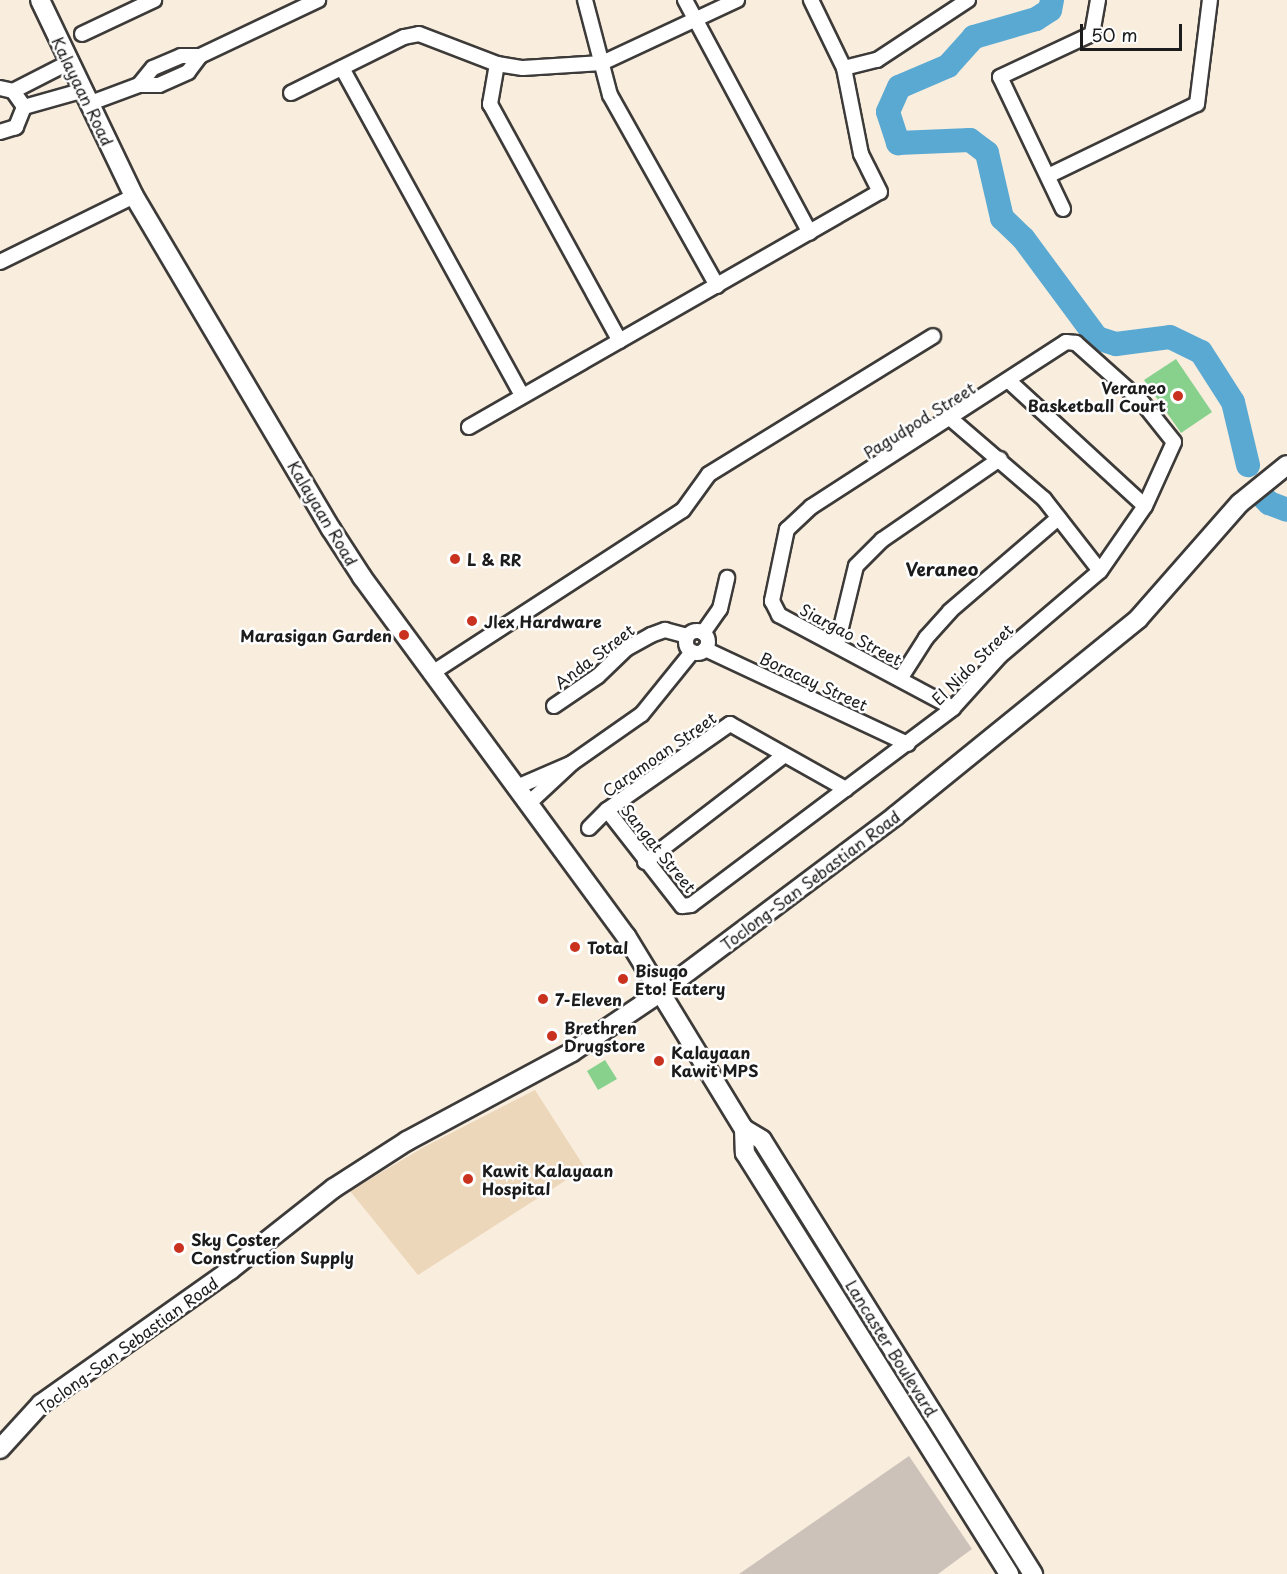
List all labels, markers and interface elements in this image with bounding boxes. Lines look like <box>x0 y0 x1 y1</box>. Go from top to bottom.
scale bar <box>1083 12 1185 50</box>
text: 50 m <box>1091 21 1138 48</box>
street label: Kalayaan Road <box>48 34 118 148</box>
place label: Veraneo Basketball Court <box>1027 377 1166 415</box>
street label: Pagudpod Street <box>860 378 978 462</box>
marker: Veraneo Basketball Court <box>1171 389 1185 403</box>
street label: Kalayaan Road <box>284 457 362 569</box>
place label: L & RR <box>467 549 523 569</box>
marker: L & RR <box>448 552 462 566</box>
district label: Veraneo <box>906 558 978 580</box>
street label: Siargao Street <box>797 599 905 669</box>
place label: Jlex Hardware <box>484 611 603 631</box>
marker: Jlex Hardware <box>465 614 479 628</box>
street label: El Nido Street <box>927 619 1017 709</box>
street label: Anda Street <box>550 620 638 692</box>
place label: Marasigan Garden <box>240 625 392 645</box>
marker: Marasigan Garden <box>397 628 411 642</box>
street label: Boracay Street <box>757 648 871 714</box>
street label: Caramoan Street <box>599 708 719 800</box>
street label: Sangat Street <box>617 800 701 896</box>
street label: Toclong-San Sebastian Road <box>717 807 903 953</box>
place label: Total <box>587 937 628 957</box>
marker: Total <box>568 940 582 954</box>
place label: Bisugo Eto! Eatery <box>635 960 725 998</box>
marker: Bisugo Eto! Eatery <box>616 972 630 986</box>
place label: 7-Eleven <box>555 989 622 1009</box>
marker: 7-Eleven <box>536 992 550 1006</box>
place label: Brethren Drugstore <box>564 1017 645 1055</box>
marker: Brethren Drugstore <box>545 1029 559 1043</box>
place label: Kalayaan Kawit MPS <box>671 1042 759 1080</box>
marker: Kalayaan Kawit MPS <box>652 1054 666 1068</box>
place label: Kawit Kalayaan Hospital <box>482 1160 614 1198</box>
marker: Kawit Kalayaan Hospital <box>459 1170 477 1188</box>
place label: Sky Coster Construction Supply <box>191 1229 355 1267</box>
marker: Sky Coster Construction Supply <box>172 1241 186 1255</box>
street label: Toclong-San Sebastian Road <box>33 1273 221 1417</box>
street label: Lancaster Boulevard <box>842 1276 942 1420</box>

